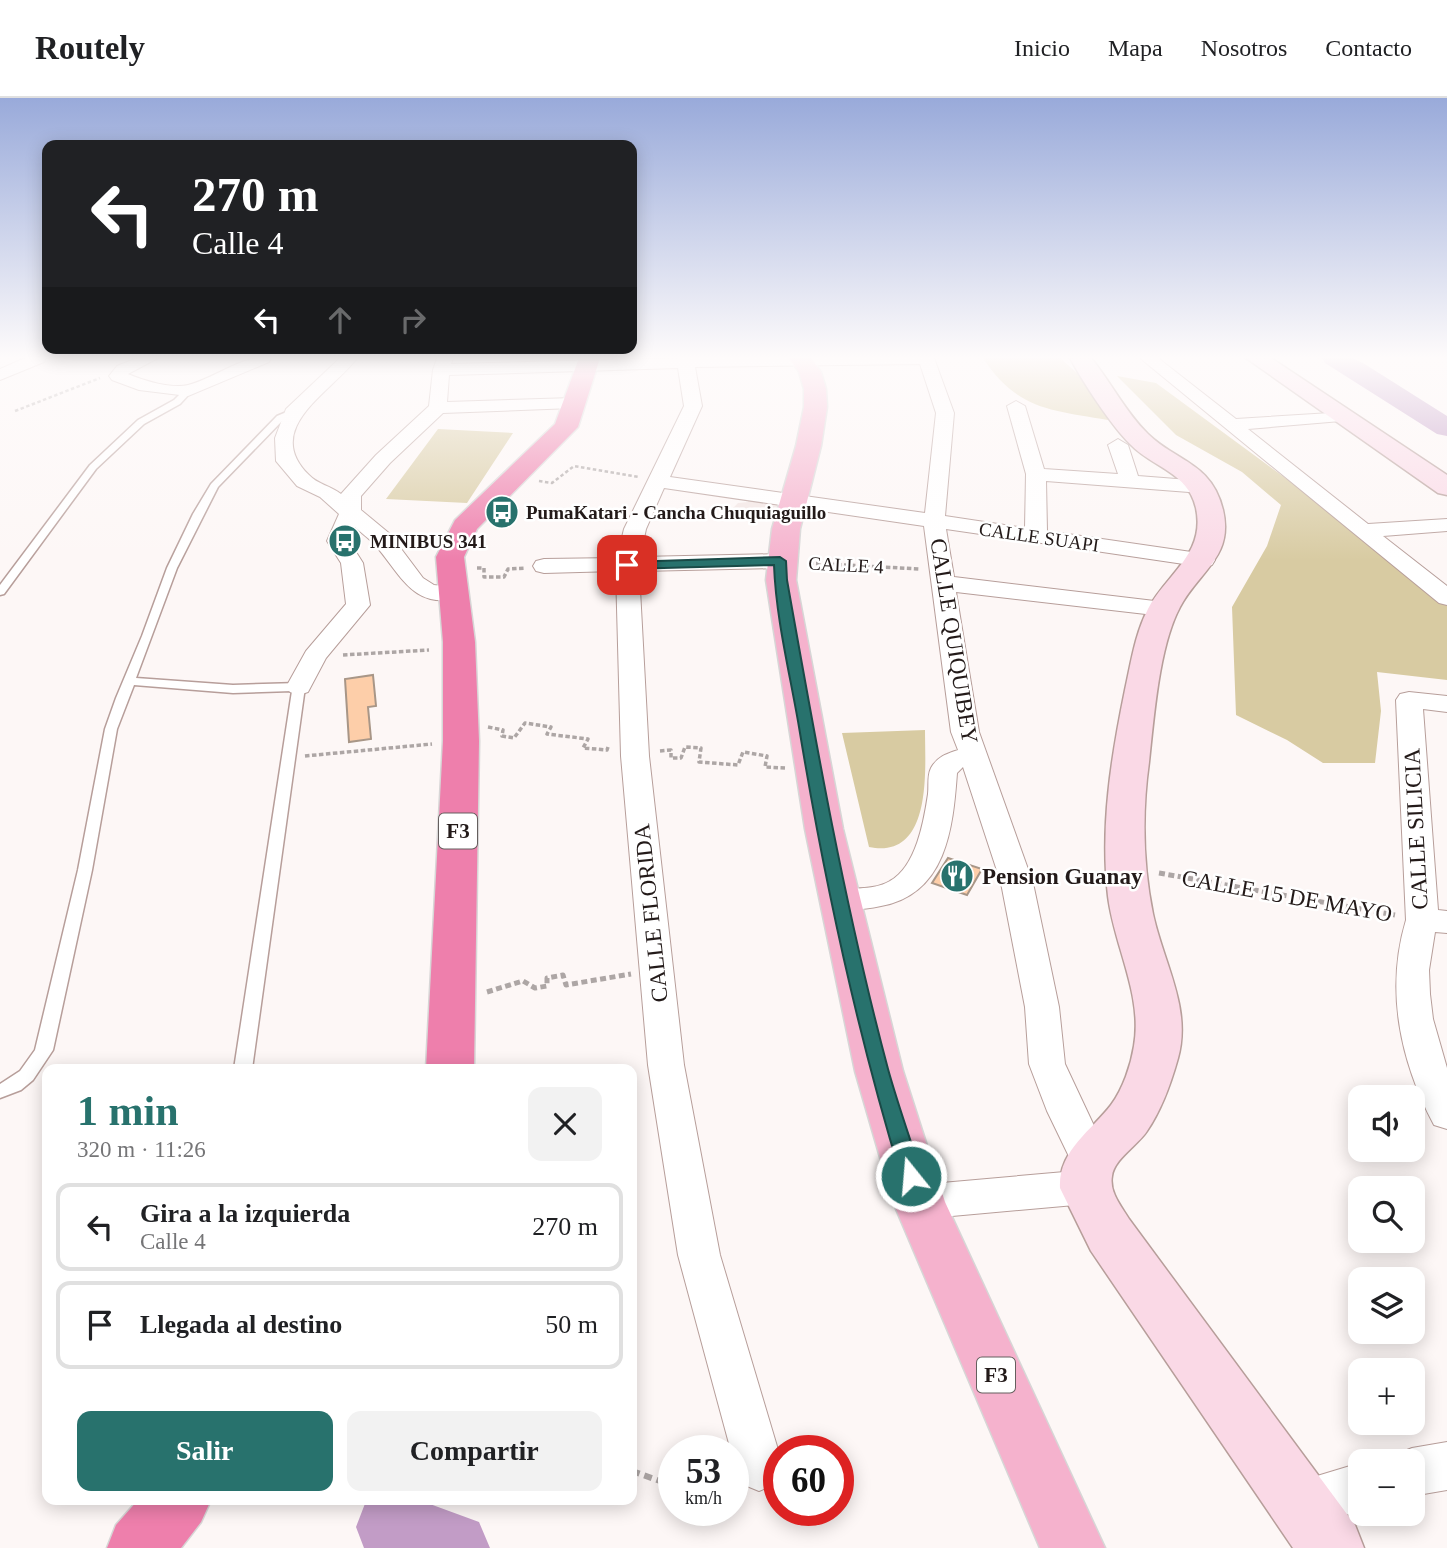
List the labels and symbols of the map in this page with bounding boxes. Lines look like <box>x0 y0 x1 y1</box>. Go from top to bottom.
bus stop icon: PumaKatari - Cancha Chuquiaguillo <box>483 493 521 531</box>
place label: PumaKatari - Cancha Chuquiaguillo <box>526 502 826 523</box>
street label: CALLE SUAPI <box>978 518 1100 556</box>
bus stop icon: MINIBUS 341 <box>326 522 364 560</box>
place label: MINIBUS 341 <box>370 531 487 552</box>
pin <box>597 535 657 595</box>
street label: CALLE QUIQUIBEY <box>925 537 983 746</box>
street label: CALLE 4 <box>808 553 885 577</box>
street label: CALLE SILICIA <box>1399 747 1433 910</box>
road number: F3 <box>439 814 477 848</box>
street label: CALLE FLORIDA <box>629 822 673 1004</box>
restaurant icon: Pension Guanay <box>938 857 976 895</box>
place label: Pension Guanay <box>982 864 1143 889</box>
street label: CALLE 15 DE MAYO <box>1180 865 1394 927</box>
position arrow <box>874 1139 948 1213</box>
road number: F3 <box>977 1358 1015 1392</box>
speed limit sign: 60 <box>763 1435 854 1526</box>

